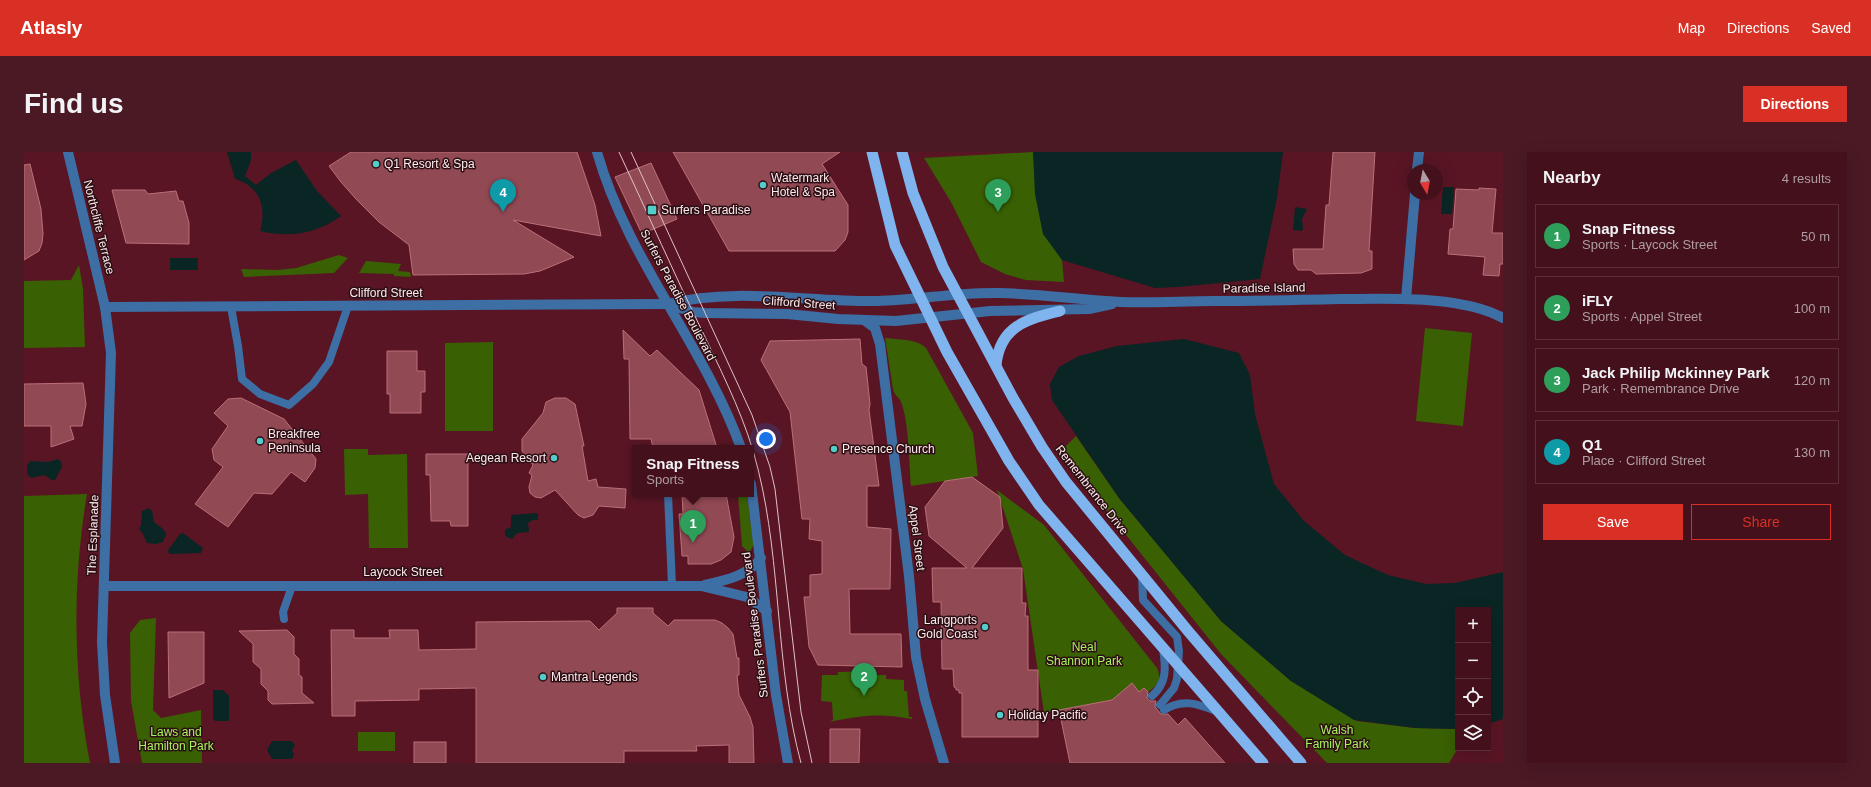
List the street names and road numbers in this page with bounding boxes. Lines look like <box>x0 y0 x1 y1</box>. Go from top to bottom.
street label: Northcliffe Terrace <box>80 178 118 276</box>
street label: Surfers Paradise Boulevard <box>637 227 719 363</box>
street label: Paradise Island <box>1223 280 1305 296</box>
street label: Clifford Street <box>349 286 423 300</box>
street label: Clifford Street <box>762 293 837 313</box>
street label: Remembrance Drive <box>1053 442 1132 538</box>
street label: The Esplanade <box>85 494 101 576</box>
street label: Appel Street <box>906 504 928 572</box>
street label: Surfers Paradise Boulevard <box>739 551 771 699</box>
street label: Laycock Street <box>363 565 443 579</box>

